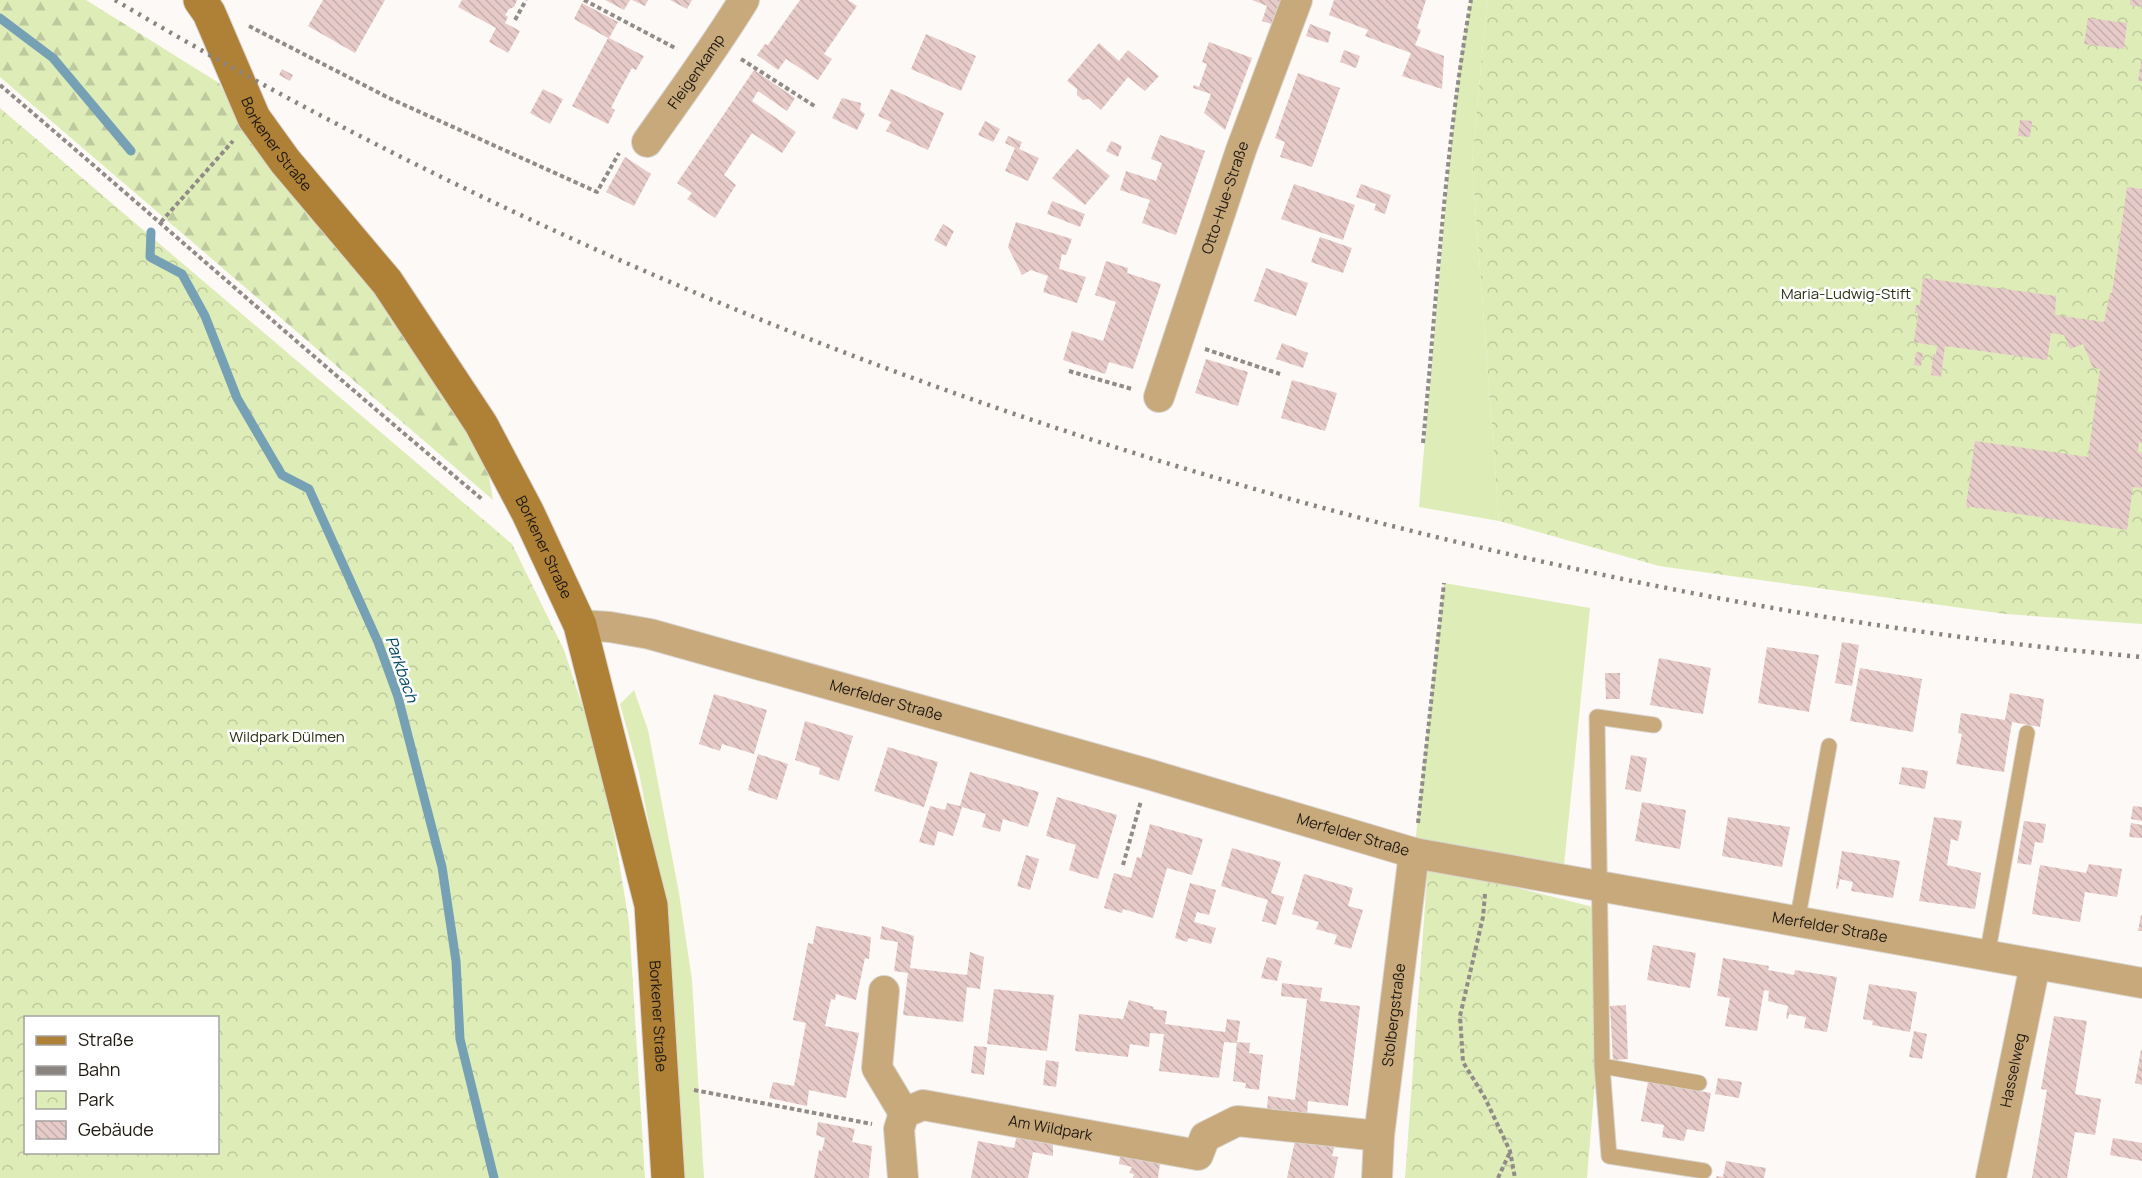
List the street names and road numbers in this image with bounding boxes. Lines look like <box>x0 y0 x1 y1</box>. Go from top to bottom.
street label: Fleigenkamp <box>663 30 730 113</box>
street label: Borkener Straße <box>236 93 317 196</box>
street label: Otto-Hue-Straße <box>1196 138 1253 257</box>
street label: Borkener Straße <box>511 492 578 602</box>
street label: Merfelder Straße <box>827 674 946 726</box>
street label: Merfelder Straße <box>1294 808 1412 861</box>
street label: Merfelder Straße <box>1771 906 1890 947</box>
street label: Borkener Straße <box>644 960 672 1073</box>
street label: Stolbergstraße <box>1377 962 1410 1068</box>
street label: Hasselweg <box>1995 1031 2031 1109</box>
street label: Am Wildpark <box>1007 1110 1095 1146</box>

